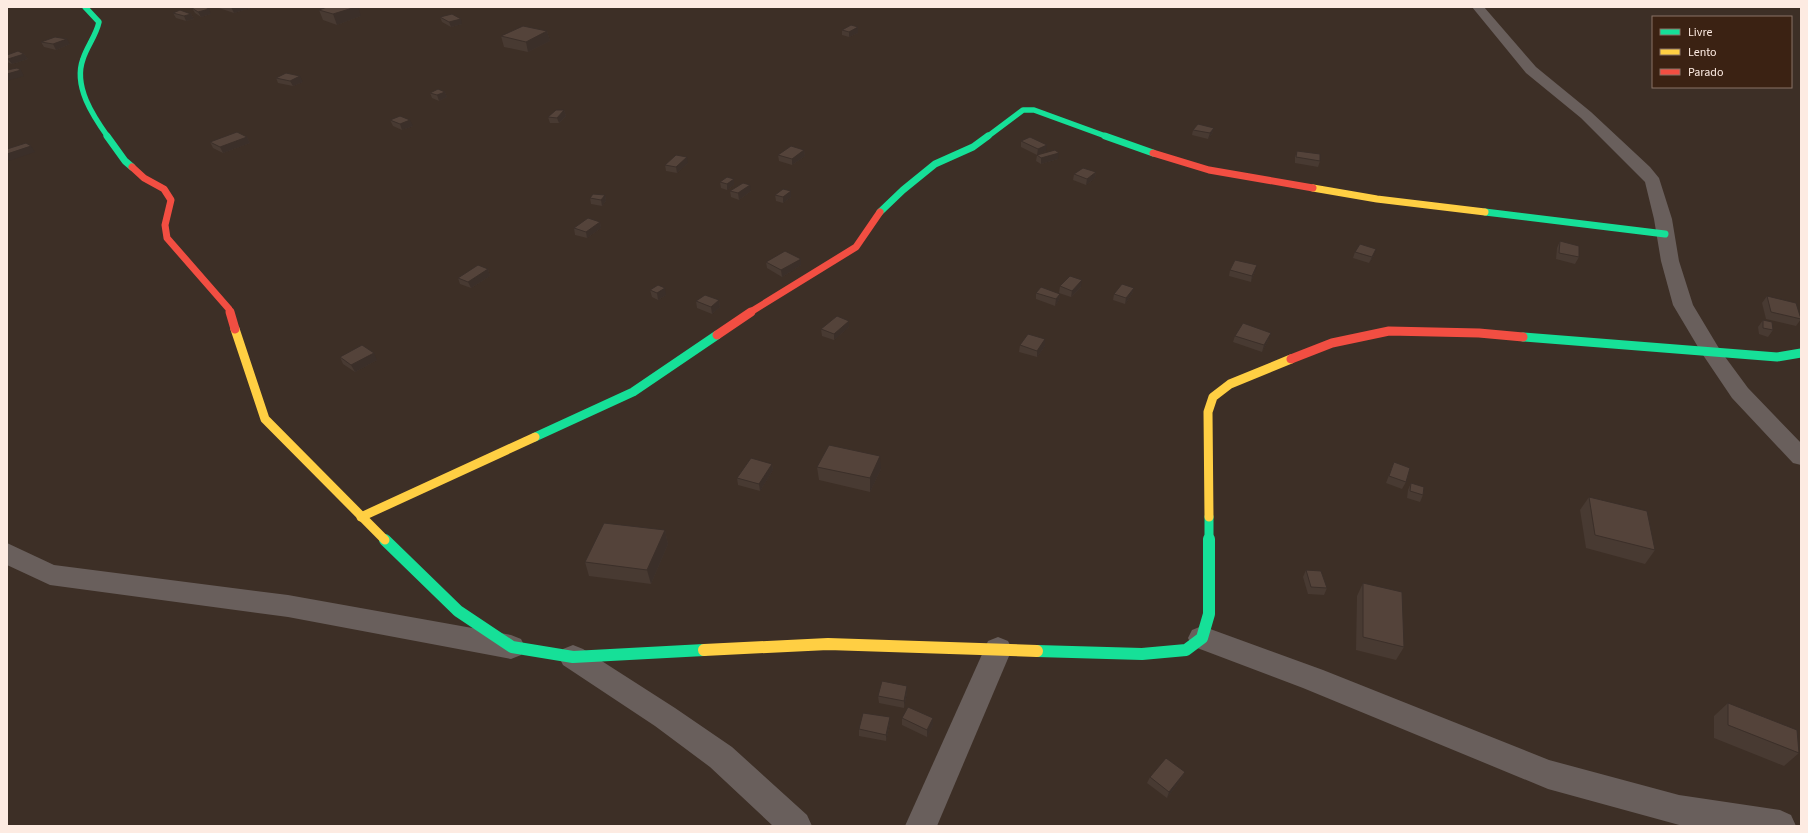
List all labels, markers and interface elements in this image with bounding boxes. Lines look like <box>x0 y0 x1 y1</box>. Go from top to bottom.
legend <box>1652 16 1792 88</box>
text: Livre <box>1688 24 1712 41</box>
text: Lento <box>1688 44 1717 61</box>
text: Parado <box>1688 64 1723 81</box>

